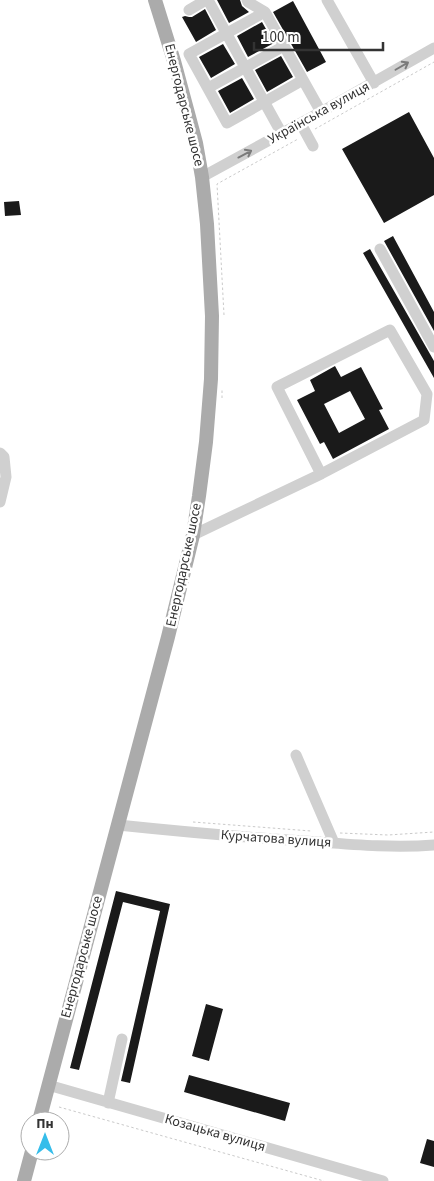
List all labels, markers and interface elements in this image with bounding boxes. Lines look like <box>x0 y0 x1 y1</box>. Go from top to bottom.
scale bar <box>254 20 383 52</box>
text: 100 m <box>262 27 300 48</box>
street label: Енергодарське шосе <box>159 42 209 169</box>
one-way arrow <box>395 61 409 71</box>
street label: Українська вулиця <box>265 77 373 149</box>
one-way arrow <box>237 149 252 158</box>
street label: Енергодарське шосе <box>161 501 207 629</box>
street label: Курчатова вулиця <box>220 825 332 853</box>
street label: Енергодарське шосе <box>56 894 108 1020</box>
street label: Козацька вулиця <box>162 1109 268 1157</box>
north arrow <box>20 1111 70 1161</box>
text: Пн <box>36 1114 54 1134</box>

